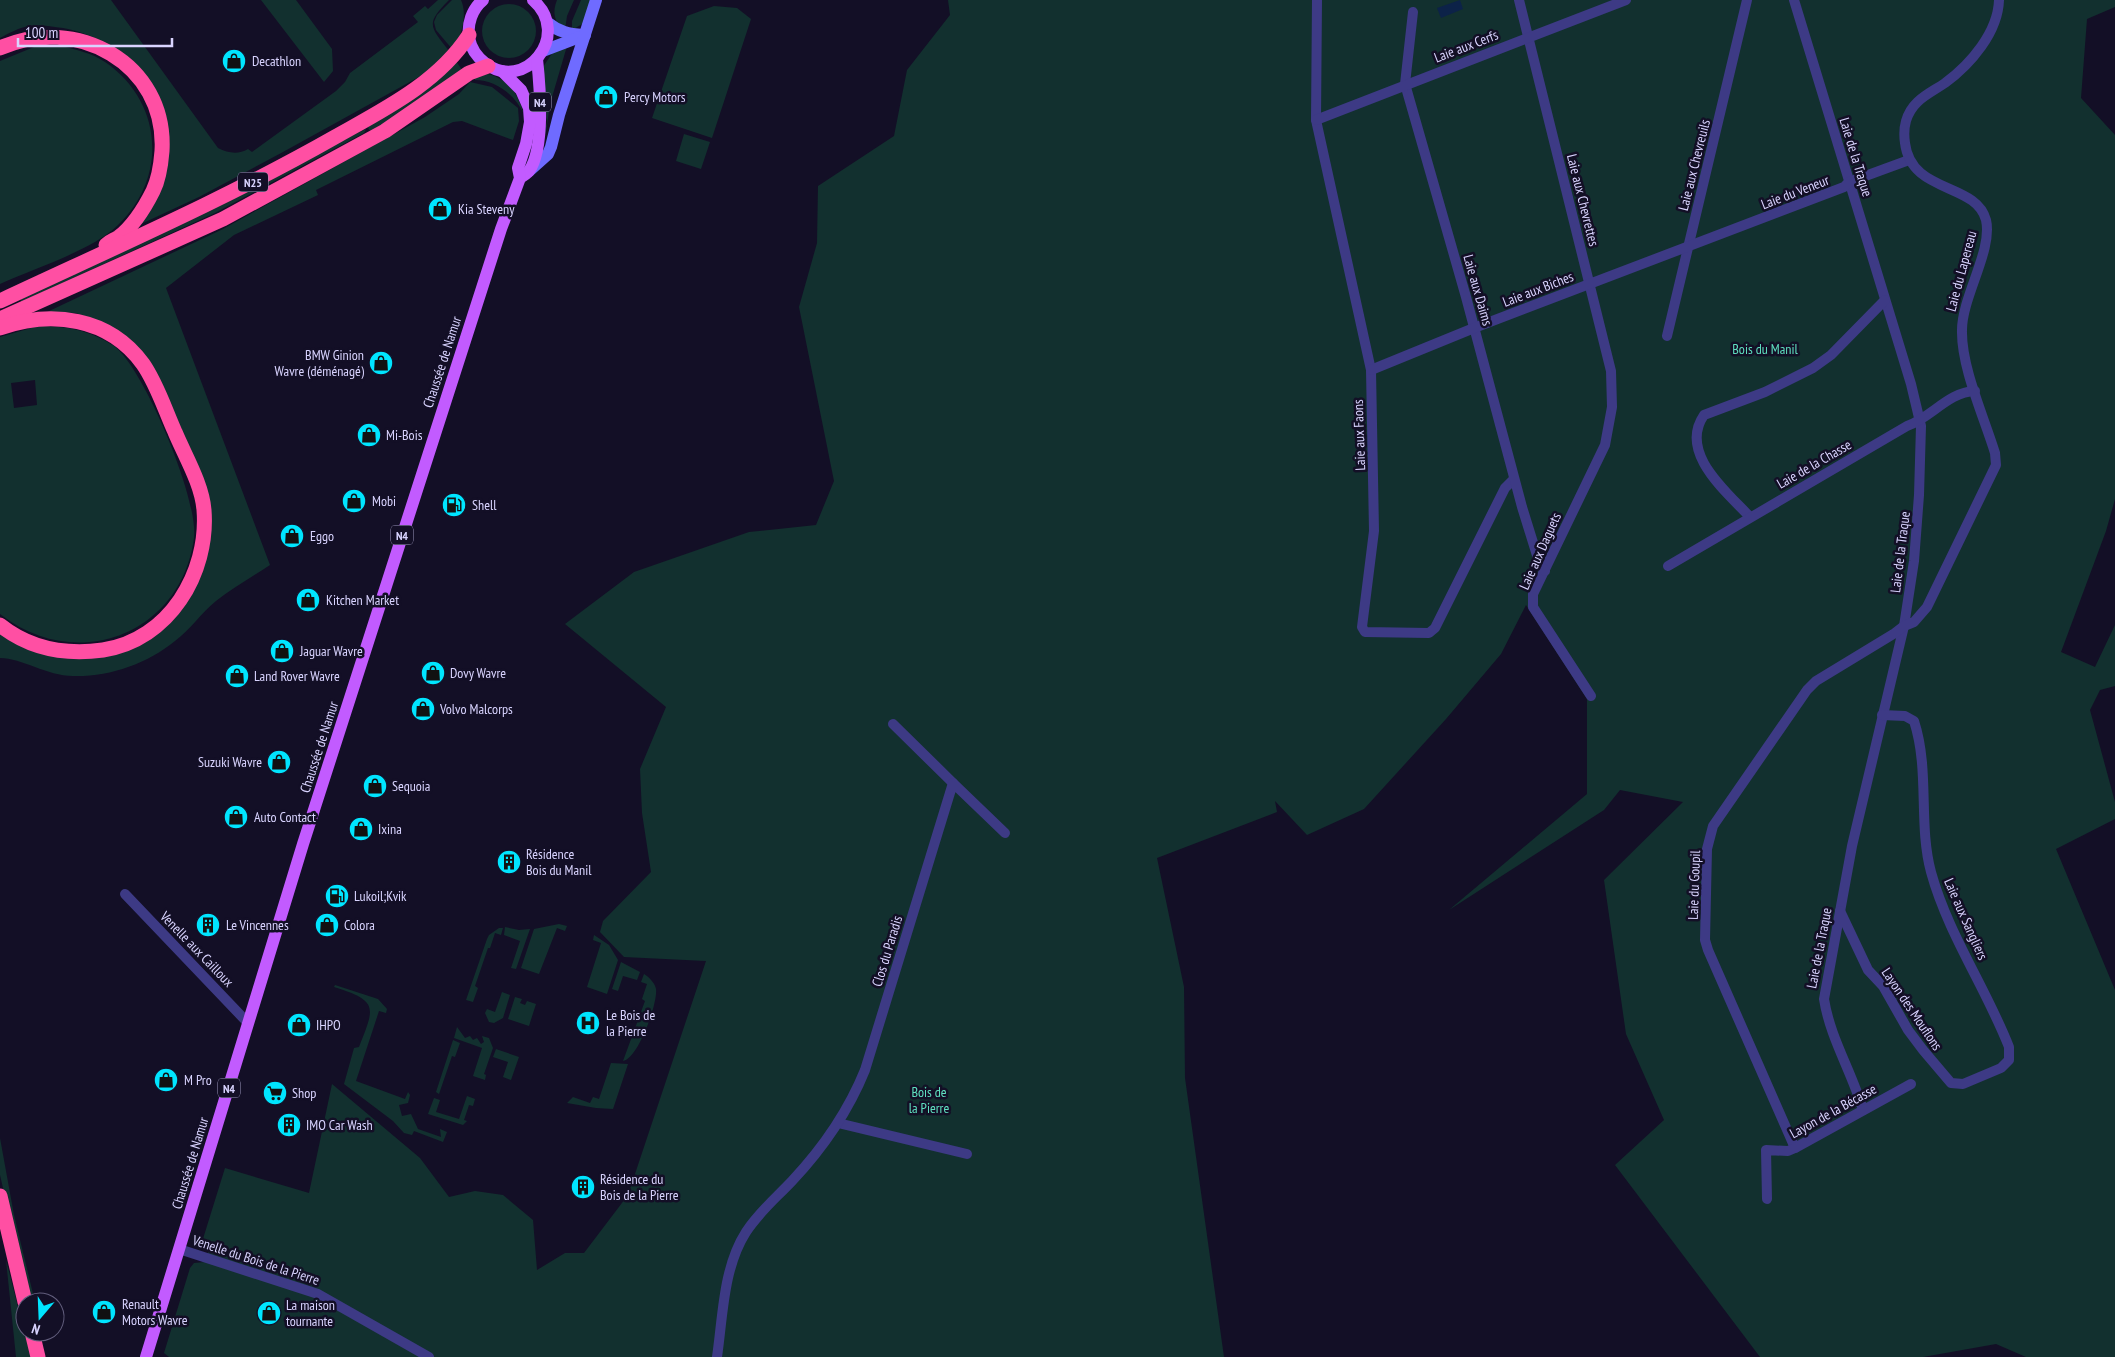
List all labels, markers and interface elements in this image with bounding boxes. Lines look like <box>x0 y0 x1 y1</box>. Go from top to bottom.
scale bar <box>18 15 171 47</box>
text: 100 m <box>25 23 58 42</box>
street label: Laie aux Cerfs <box>1431 25 1501 66</box>
shop icon: Decathlon <box>221 48 247 74</box>
place label: Decathlon <box>252 52 301 70</box>
shop icon: Percy Motors <box>593 84 619 110</box>
place label: Percy Motors <box>624 88 686 106</box>
road number: N4 <box>529 92 551 111</box>
street label: Laie de la Traque <box>1835 115 1877 199</box>
street label: Laie aux Chevreuils <box>1674 117 1714 212</box>
street label: Laie aux Chevrettes <box>1563 152 1603 248</box>
street label: Laie du Veneur <box>1759 171 1832 213</box>
road number: N25 <box>238 172 268 192</box>
shop icon: Kia Steveny <box>427 196 453 222</box>
place label: Kia Steveny <box>458 200 515 218</box>
street label: Laie du Lapereau <box>1942 229 1980 313</box>
street label: Laie aux Daims <box>1459 252 1497 328</box>
street label: Laie aux Biches <box>1500 267 1576 311</box>
street label: Chaussée de Namur <box>419 314 465 410</box>
park label: Bois du Manil <box>1732 340 1798 358</box>
place label: BMW Ginion Wavre (déménagé) <box>275 346 365 380</box>
shop icon: BMW Ginion Wavre (déménagé) <box>368 350 394 376</box>
street label: Laie aux Faons <box>1349 399 1369 471</box>
shop icon: Mi-Bois <box>356 422 382 448</box>
place label: Mi-Bois <box>386 426 423 444</box>
street label: Laie de la Chasse <box>1774 435 1855 493</box>
shop icon: Mobi <box>341 488 367 514</box>
place label: Mobi <box>372 492 396 510</box>
fuel station icon: Shell <box>441 492 467 518</box>
place label: Shell <box>472 496 497 514</box>
street label: Laie aux Daguets <box>1515 509 1565 592</box>
street label: Laie de la Traque <box>1886 510 1914 594</box>
shop icon: Eggo <box>279 523 305 549</box>
road number: N4 <box>391 526 413 544</box>
place label: Eggo <box>310 527 334 545</box>
shop icon: Kitchen Market <box>295 587 321 613</box>
place label: Kitchen Market <box>326 591 399 609</box>
shop icon: Jaguar Wavre <box>269 638 295 664</box>
place label: Jaguar Wavre <box>299 642 363 660</box>
shop icon: Dovy Wavre <box>420 660 446 686</box>
shop icon: Land Rover Wavre <box>224 663 250 689</box>
place label: Dovy Wavre <box>450 664 506 682</box>
place label: Land Rover Wavre <box>254 667 340 685</box>
shop icon: Volvo Malcorps <box>410 696 436 722</box>
street label: Chaussée de Namur <box>296 699 342 795</box>
place label: Volvo Malcorps <box>439 700 513 718</box>
shop icon: Suzuki Wavre <box>266 749 292 775</box>
place label: Suzuki Wavre <box>198 753 262 771</box>
shop icon: Sequoia <box>362 773 388 799</box>
place label: Sequoia <box>392 777 430 795</box>
shop icon: Auto Contact <box>223 804 249 830</box>
place label: Auto Contact <box>254 808 316 826</box>
shop icon: Ixina <box>348 816 374 842</box>
place label: Ixina <box>378 820 402 838</box>
place label: Résidence Bois du Manil <box>526 845 592 879</box>
building icon: Résidence Bois du Manil <box>496 849 522 875</box>
street label: Laie du Goupil <box>1684 849 1704 920</box>
street label: Laie aux Sangliers <box>1940 875 1992 963</box>
fuel station icon: Lukoil;Kvik <box>324 883 350 909</box>
place label: Lukoil;Kvik <box>354 887 407 905</box>
street label: Laie de la Traque <box>1802 906 1836 990</box>
street label: Venelle aux Cailloux <box>156 907 238 991</box>
building icon: Le Vincennes <box>195 912 221 938</box>
shop icon: Colora <box>314 912 340 938</box>
street label: Clos du Paradis <box>868 913 906 989</box>
place label: Le Vincennes <box>226 916 289 934</box>
place label: Colora <box>344 916 375 934</box>
street label: Layon des Mouflons <box>1878 964 1946 1054</box>
place label: Le Bois de la Pierre <box>606 1006 655 1040</box>
hospital icon: Le Bois de la Pierre <box>575 1010 601 1036</box>
shop icon: IHPO <box>286 1012 312 1038</box>
place label: IHPO <box>316 1016 341 1034</box>
shop icon: M Pro <box>153 1067 179 1093</box>
place label: M Pro <box>184 1071 212 1089</box>
road number: N4 <box>218 1078 240 1098</box>
supermarket icon: Shop <box>262 1080 288 1106</box>
street label: Layon de la Bécasse <box>1786 1080 1880 1142</box>
park label: Bois de la Pierre <box>909 1083 949 1117</box>
place label: Shop <box>292 1084 316 1102</box>
building icon: IMO Car Wash <box>276 1112 302 1138</box>
street label: Chaussée de Namur <box>167 1115 213 1211</box>
place label: IMO Car Wash <box>306 1116 373 1134</box>
place label: Résidence du Bois de la Pierre <box>600 1170 679 1204</box>
building icon: Résidence du Bois de la Pierre <box>570 1174 596 1200</box>
street label: Venelle du Bois de la Pierre <box>189 1231 322 1289</box>
north arrow <box>15 1292 65 1342</box>
place label: Renault Motors Wavre <box>122 1295 188 1329</box>
place label: La maison tournante <box>286 1296 335 1330</box>
shop icon: Renault Motors Wavre <box>91 1299 117 1325</box>
shop icon: La maison tournante <box>256 1300 282 1326</box>
text: N <box>29 1320 42 1339</box>

